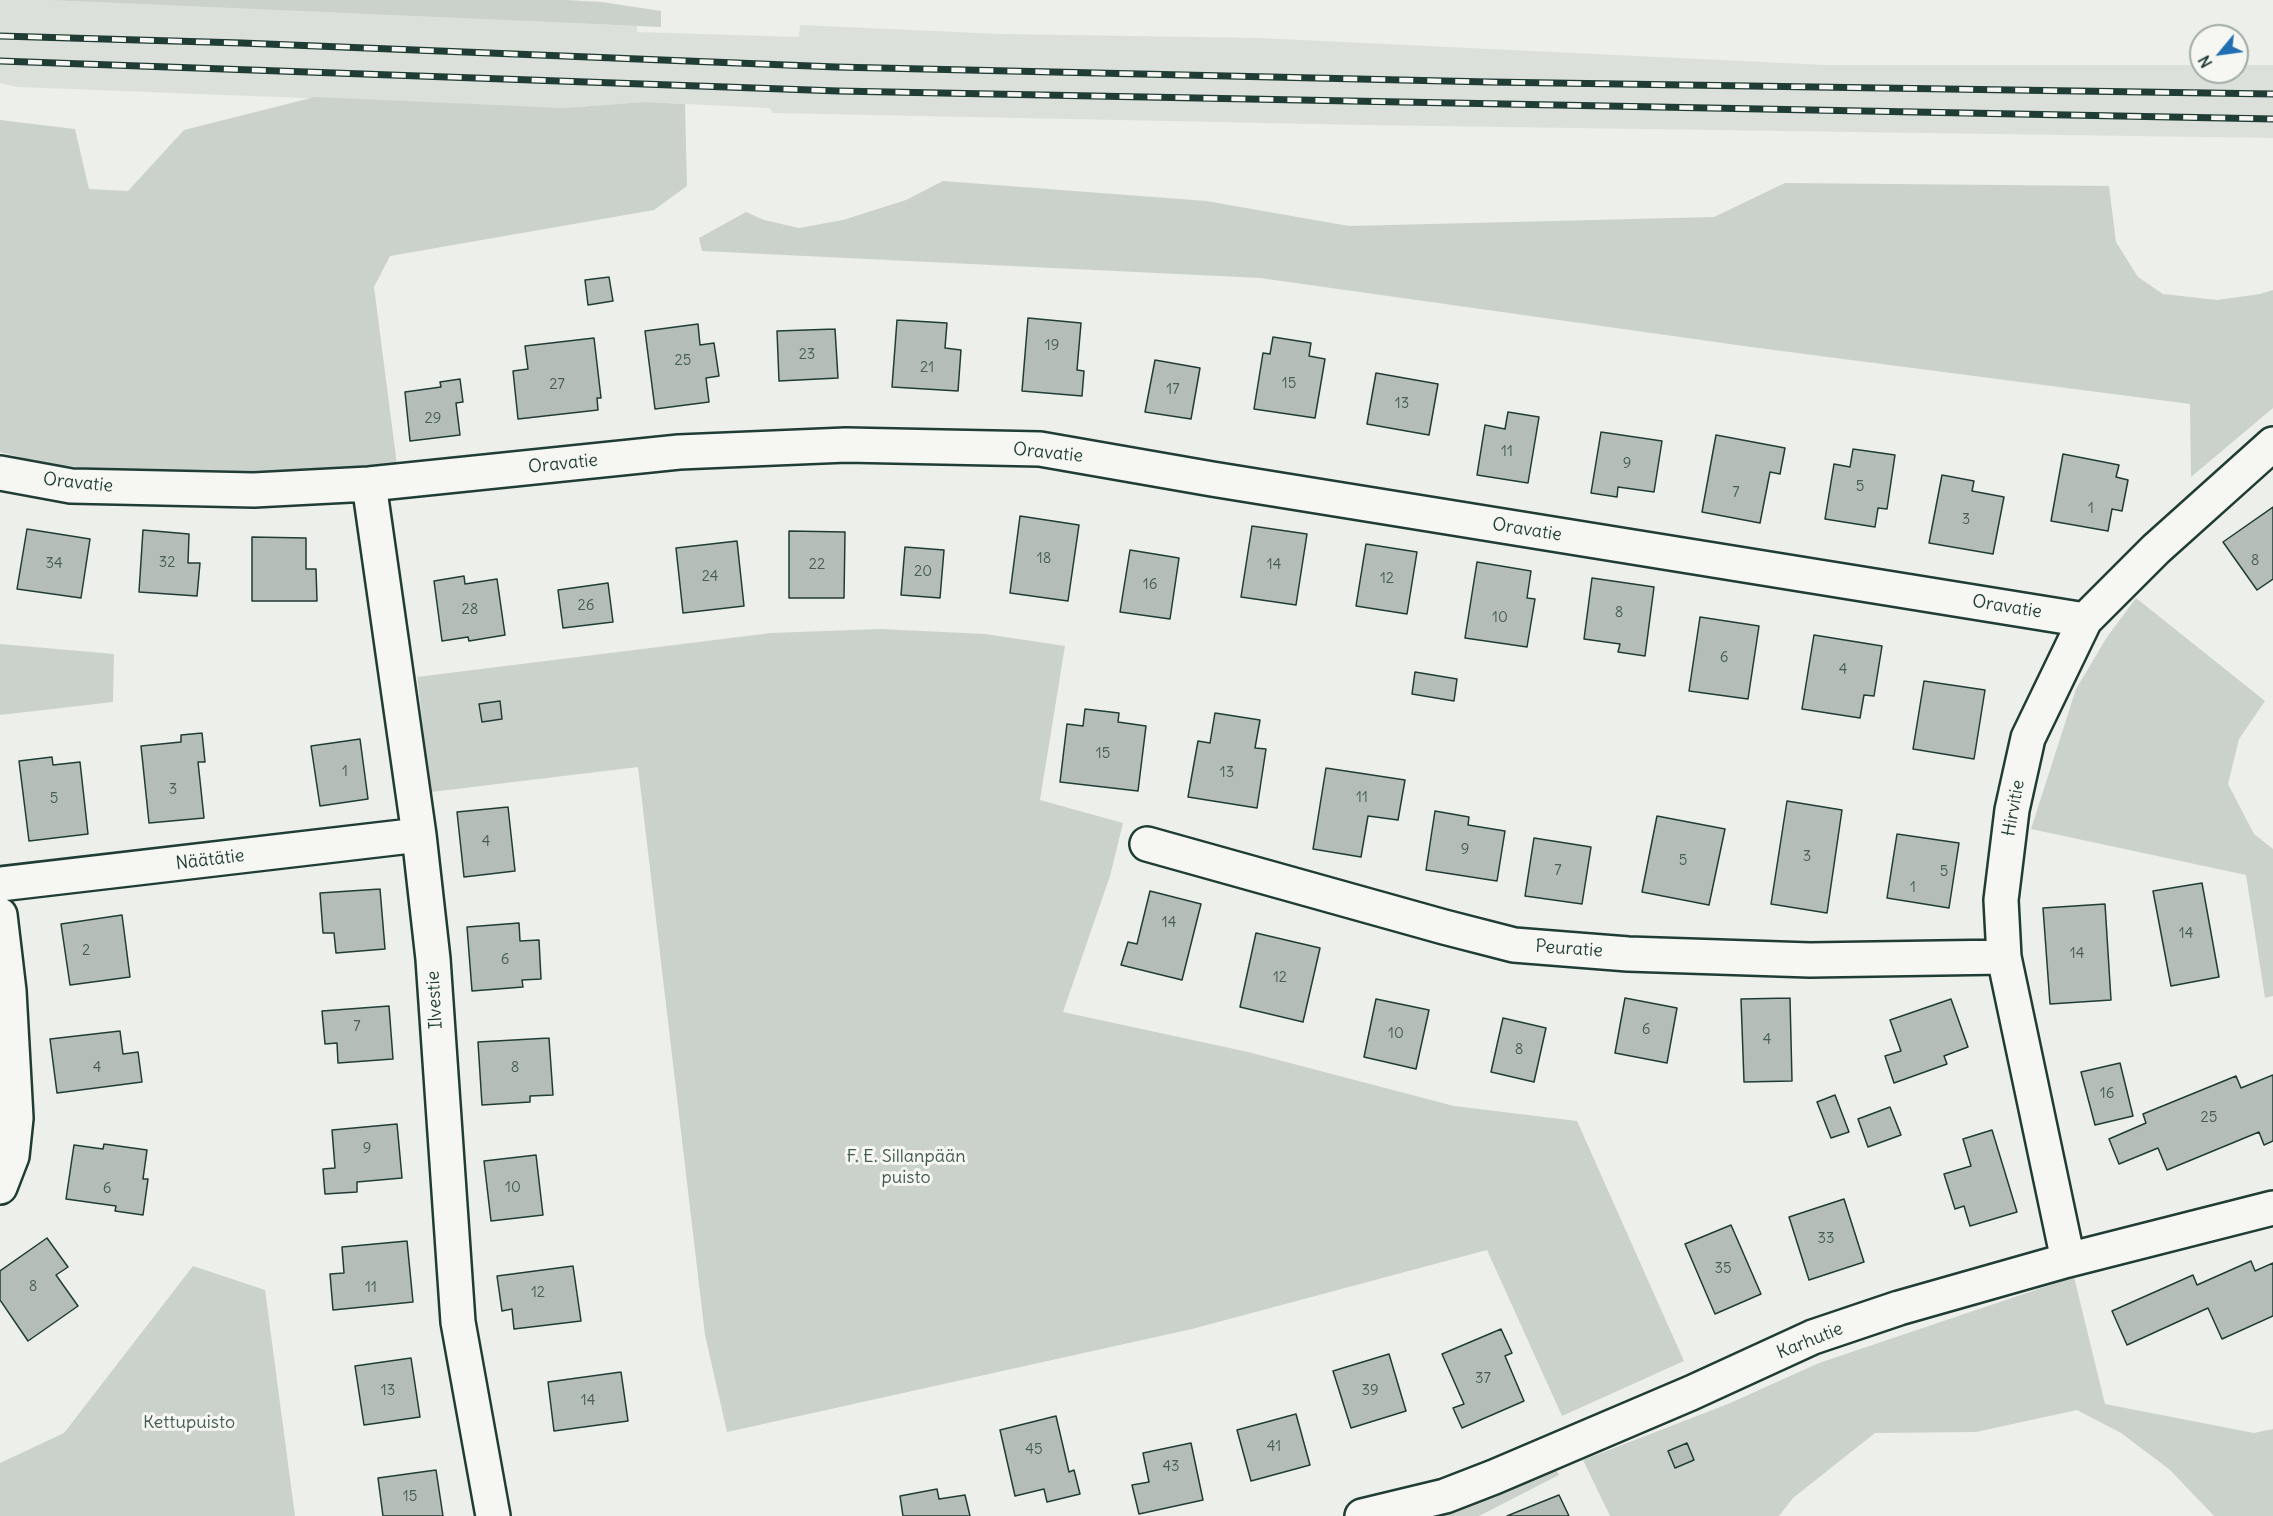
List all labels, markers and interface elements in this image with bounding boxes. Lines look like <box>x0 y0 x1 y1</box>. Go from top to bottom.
north arrow <box>2189 24 2249 84</box>
text: N <box>2194 52 2216 71</box>
house number: 19 <box>1045 337 1059 355</box>
house number: 23 <box>799 346 815 364</box>
house number: 25 <box>675 352 691 370</box>
house number: 21 <box>920 359 934 377</box>
house number: 15 <box>1282 375 1296 393</box>
house number: 27 <box>549 376 565 394</box>
house number: 17 <box>1166 381 1180 399</box>
house number: 13 <box>1395 395 1409 413</box>
house number: 29 <box>425 410 441 428</box>
street label: Oravatie <box>1012 439 1084 467</box>
house number: 11 <box>1501 443 1513 461</box>
street label: Oravatie <box>527 450 599 478</box>
house number: 9 <box>1623 455 1631 473</box>
street label: Oravatie <box>42 469 114 497</box>
house number: 5 <box>1856 478 1864 496</box>
house number: 7 <box>1732 484 1740 502</box>
house number: 1 <box>2088 500 2094 518</box>
house number: 3 <box>1962 511 1970 529</box>
street label: Oravatie <box>1491 514 1563 546</box>
house number: 18 <box>1037 550 1051 568</box>
house number: 8 <box>2251 552 2259 570</box>
house number: 32 <box>159 554 175 572</box>
house number: 34 <box>45 555 63 573</box>
house number: 22 <box>809 556 825 574</box>
house number: 14 <box>1267 556 1281 574</box>
house number: 20 <box>914 563 932 581</box>
house number: 24 <box>702 568 718 586</box>
house number: 12 <box>1380 570 1394 588</box>
house number: 16 <box>1143 576 1157 594</box>
street label: Oravatie <box>1971 591 2043 623</box>
house number: 26 <box>578 597 594 615</box>
house number: 28 <box>462 601 478 619</box>
house number: 8 <box>1615 604 1623 622</box>
house number: 10 <box>1492 609 1508 627</box>
house number: 6 <box>1720 649 1728 667</box>
house number: 4 <box>1839 661 1847 679</box>
house number: 15 <box>1096 745 1110 763</box>
house number: 1 <box>342 763 348 781</box>
house number: 13 <box>1220 764 1234 782</box>
street label: Hirvitie <box>1998 778 2030 838</box>
house number: 3 <box>169 781 177 799</box>
house number: 11 <box>1356 789 1368 807</box>
house number: 5 <box>50 790 58 808</box>
house number: 4 <box>482 833 490 851</box>
house number: 9 <box>1461 841 1469 859</box>
street label: Näätätie <box>174 845 246 875</box>
house number: 3 <box>1803 848 1811 866</box>
house number: 5 <box>1679 852 1687 870</box>
house number: 7 <box>1554 862 1562 880</box>
house number: 5 <box>1940 863 1948 881</box>
house number: 1 <box>1910 879 1916 897</box>
house number: 14 <box>1162 914 1176 932</box>
house number: 14 <box>2179 925 2193 943</box>
street label: Peuratie <box>1535 936 1603 962</box>
house number: 2 <box>82 942 90 960</box>
house number: 14 <box>2070 945 2084 963</box>
house number: 6 <box>501 951 509 969</box>
house number: 12 <box>1273 969 1287 987</box>
street label: Ilvestie <box>423 970 447 1030</box>
house number: 7 <box>353 1018 361 1036</box>
house number: 6 <box>1642 1021 1650 1039</box>
house number: 10 <box>1388 1025 1404 1043</box>
house number: 4 <box>1763 1031 1771 1049</box>
house number: 8 <box>1515 1041 1523 1059</box>
house number: 4 <box>93 1059 101 1077</box>
house number: 8 <box>511 1059 519 1077</box>
house number: 16 <box>2100 1085 2114 1103</box>
house number: 25 <box>2201 1109 2217 1127</box>
house number: 9 <box>363 1140 371 1158</box>
park label: F. E. Sillanpään puisto <box>846 1146 966 1188</box>
house number: 10 <box>505 1179 521 1197</box>
house number: 6 <box>103 1180 111 1198</box>
house number: 33 <box>1817 1230 1835 1248</box>
house number: 35 <box>1714 1260 1732 1278</box>
house number: 8 <box>29 1278 37 1296</box>
house number: 11 <box>365 1279 377 1297</box>
house number: 12 <box>531 1284 545 1302</box>
street label: Karhutie <box>1774 1318 1846 1364</box>
house number: 37 <box>1475 1370 1491 1388</box>
house number: 13 <box>381 1382 395 1400</box>
house number: 39 <box>1361 1382 1379 1400</box>
house number: 14 <box>581 1392 595 1410</box>
park label: Kettupuisto <box>143 1412 235 1434</box>
house number: 41 <box>1267 1438 1281 1456</box>
house number: 45 <box>1025 1441 1043 1459</box>
house number: 43 <box>1162 1458 1180 1476</box>
house number: 15 <box>403 1488 417 1506</box>

